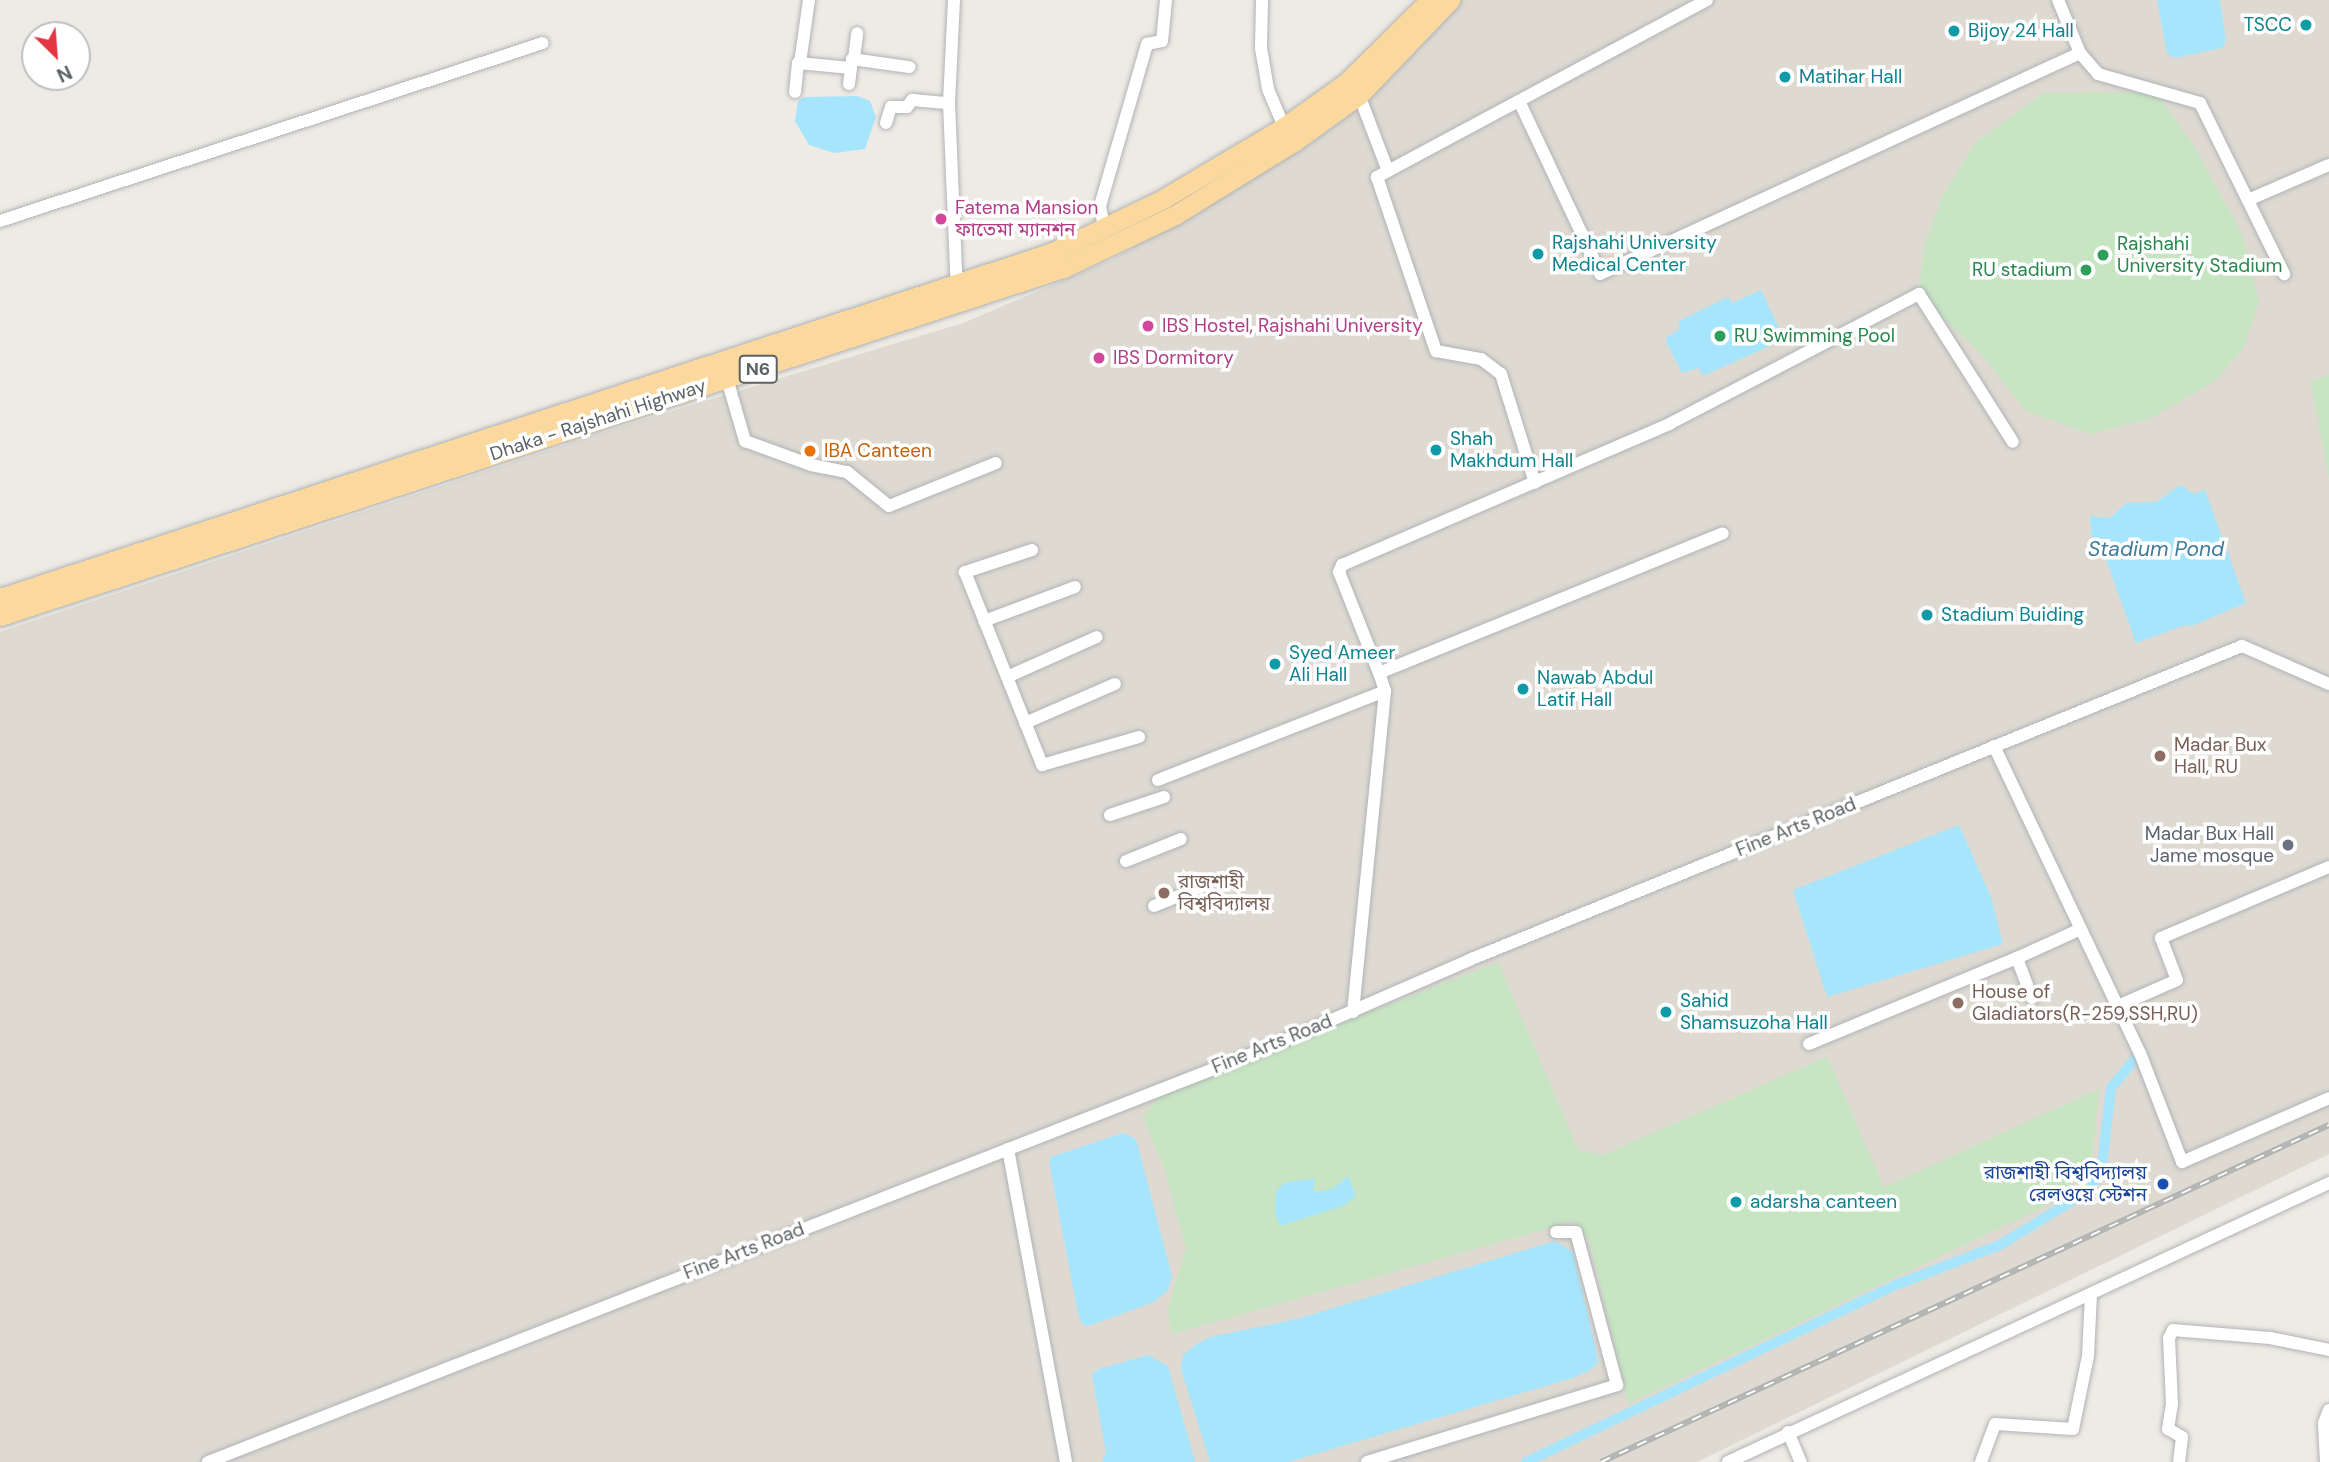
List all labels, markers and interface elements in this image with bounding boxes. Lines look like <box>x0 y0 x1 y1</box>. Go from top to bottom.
place label: TSCC <box>2243 14 2292 36</box>
marker: TSCC <box>2298 17 2314 33</box>
place label: Bijoy 24 Hall <box>1968 20 2074 42</box>
north arrow <box>21 21 91 91</box>
marker: Bijoy 24 Hall <box>1946 23 1962 39</box>
text: N <box>53 59 76 88</box>
place label: Matihar Hall <box>1799 66 1902 88</box>
marker: Matihar Hall <box>1777 69 1793 85</box>
place label: Fatema Mansion ফাতেমা ম্যানশন <box>955 197 1098 241</box>
marker: Fatema Mansion ফাতেমা ম্যানশন <box>933 211 949 227</box>
place label: Rajshahi University Medical Center <box>1552 232 1717 276</box>
place label: Rajshahi University Stadium <box>2117 233 2283 277</box>
marker: Rajshahi University Medical Center <box>1530 246 1546 262</box>
marker: Rajshahi University Stadium <box>2095 247 2111 263</box>
place label: RU stadium <box>1972 259 2072 281</box>
marker: RU stadium <box>2078 262 2094 278</box>
place label: IBS Hostel, Rajshahi University <box>1162 315 1423 337</box>
marker: IBS Hostel, Rajshahi University <box>1140 318 1156 334</box>
place label: RU Swimming Pool <box>1734 325 1895 347</box>
marker: RU Swimming Pool <box>1712 328 1728 344</box>
place label: IBS Dormitory <box>1113 347 1234 369</box>
marker: IBS Dormitory <box>1091 350 1107 366</box>
road number: N6 <box>737 354 779 384</box>
street label: Dhaka - Rajshahi Highway <box>487 374 709 466</box>
place label: Shah Makhdum Hall <box>1450 428 1573 472</box>
place label: IBA Canteen <box>824 440 932 462</box>
marker: Shah Makhdum Hall <box>1428 442 1444 458</box>
marker: IBA Canteen <box>802 443 818 459</box>
water label: Stadium Pond <box>2088 536 2224 562</box>
place label: Stadium Buiding <box>1941 604 2084 626</box>
marker: Stadium Buiding <box>1919 607 1935 623</box>
place label: Syed Ameer Ali Hall <box>1289 642 1396 686</box>
marker: Syed Ameer Ali Hall <box>1267 656 1283 672</box>
place label: Nawab Abdul Latif Hall <box>1537 667 1653 711</box>
marker: Nawab Abdul Latif Hall <box>1515 681 1531 697</box>
place label: Madar Bux Hall, RU <box>2174 734 2266 778</box>
marker: Madar Bux Hall, RU <box>2152 748 2168 764</box>
street label: Fine Arts Road <box>1733 793 1859 861</box>
place label: Madar Bux Hall Jame mosque <box>2145 823 2274 867</box>
marker: Madar Bux Hall Jame mosque <box>2280 837 2296 853</box>
place label: রাজশাহী বিশ্ববিদ্যালয় <box>1178 871 1270 915</box>
marker: রাজশাহী বিশ্ববিদ্যালয় <box>1156 885 1172 901</box>
place label: House of Gladiators(R-259,SSH,RU) <box>1972 981 2198 1025</box>
place label: Sahid Shamsuzoha Hall <box>1680 990 1828 1034</box>
marker: House of Gladiators(R-259,SSH,RU) <box>1950 995 1966 1011</box>
marker: Sahid Shamsuzoha Hall <box>1658 1004 1674 1020</box>
street label: Fine Arts Road <box>1209 1010 1335 1078</box>
place label: রাজশাহী বিশ্ববিদ্যালয় রেলওয়ে স্টেশন <box>1984 1162 2147 1206</box>
marker: রাজশাহী বিশ্ববিদ্যালয় রেলওয়ে স্টেশন <box>2153 1174 2173 1194</box>
place label: adarsha canteen <box>1750 1191 1897 1213</box>
marker: adarsha canteen <box>1728 1194 1744 1210</box>
street label: Fine Arts Road <box>680 1218 808 1284</box>

